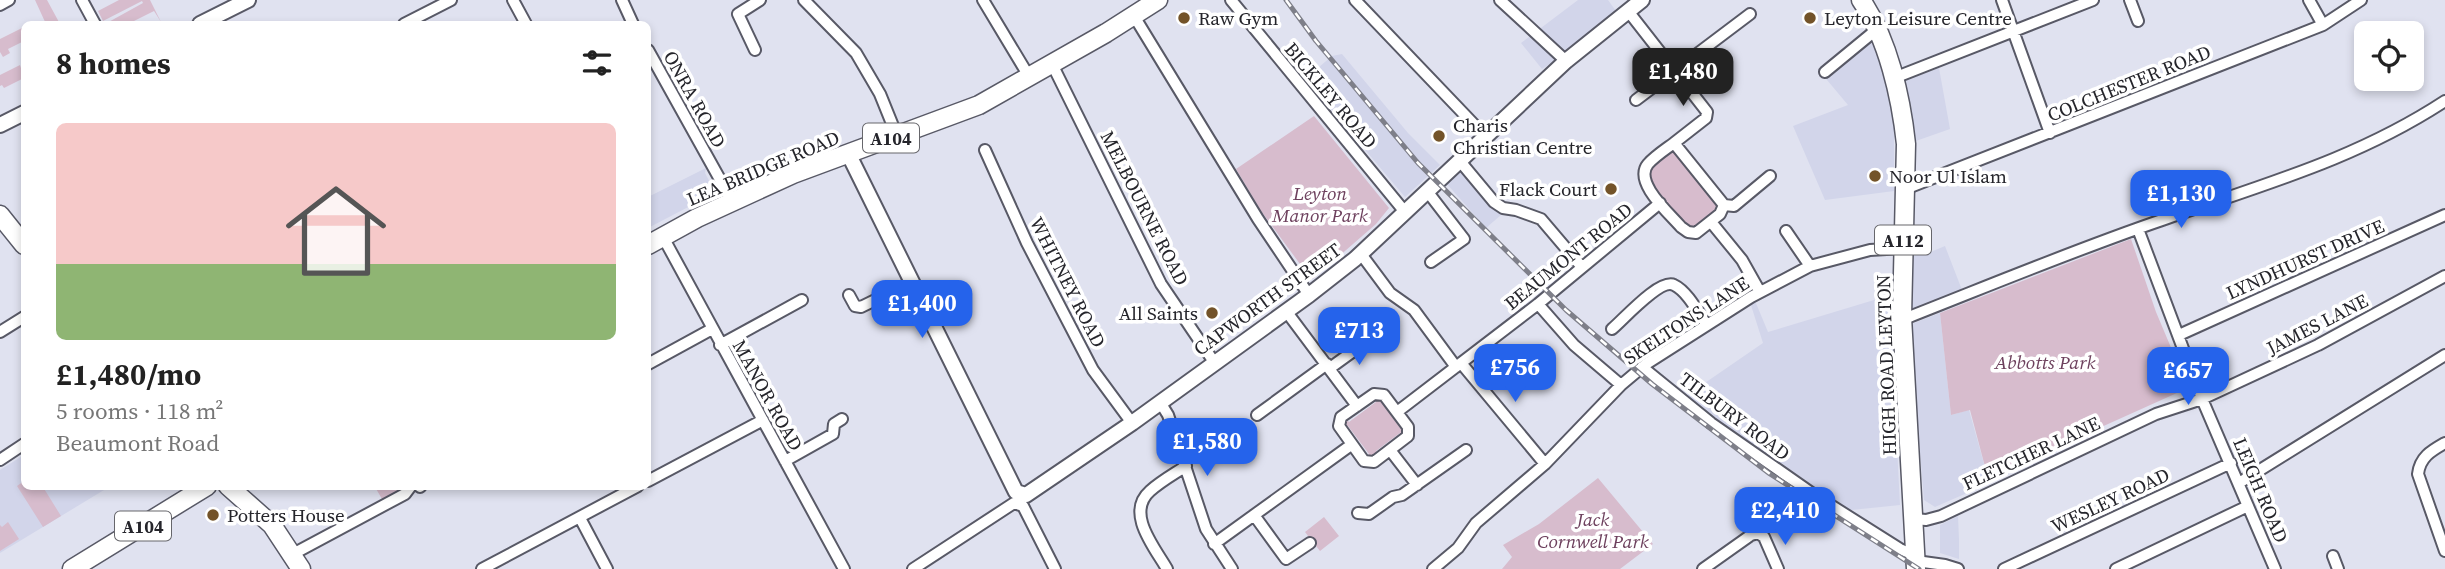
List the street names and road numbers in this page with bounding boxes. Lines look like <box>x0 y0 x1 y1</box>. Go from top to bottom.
street label: BICKLEY ROAD <box>1279 36 1383 154</box>
street label: COLCHESTER ROAD <box>2043 38 2215 128</box>
street label: ONRA ROAD <box>658 46 732 152</box>
street label: LEA BRIDGE ROAD <box>683 124 843 212</box>
road number: A104 <box>863 124 919 153</box>
street label: MELBOURNE ROAD <box>1095 126 1195 290</box>
street label: BEAUMONT ROAD <box>1499 196 1637 316</box>
street label: WHITNEY ROAD <box>1024 212 1112 352</box>
street label: LYNDHURST DRIVE <box>2222 212 2388 306</box>
road number: A112 <box>1875 226 1931 254</box>
street label: CAPWORTH STREET <box>1188 236 1346 361</box>
street label: SKELTONS LANE <box>1618 270 1754 370</box>
street label: HIGH ROAD LEYTON <box>1870 274 1902 456</box>
street label: JAMES LANE <box>2261 287 2372 361</box>
street label: MANOR ROAD <box>727 335 809 455</box>
street label: TILBURY ROAD <box>1674 366 1796 466</box>
street label: FLETCHER LANE <box>1958 410 2104 496</box>
street label: LEIGH ROAD <box>2227 433 2295 547</box>
street label: WESLEY ROAD <box>2047 461 2173 539</box>
road number: A104 <box>115 512 171 540</box>

